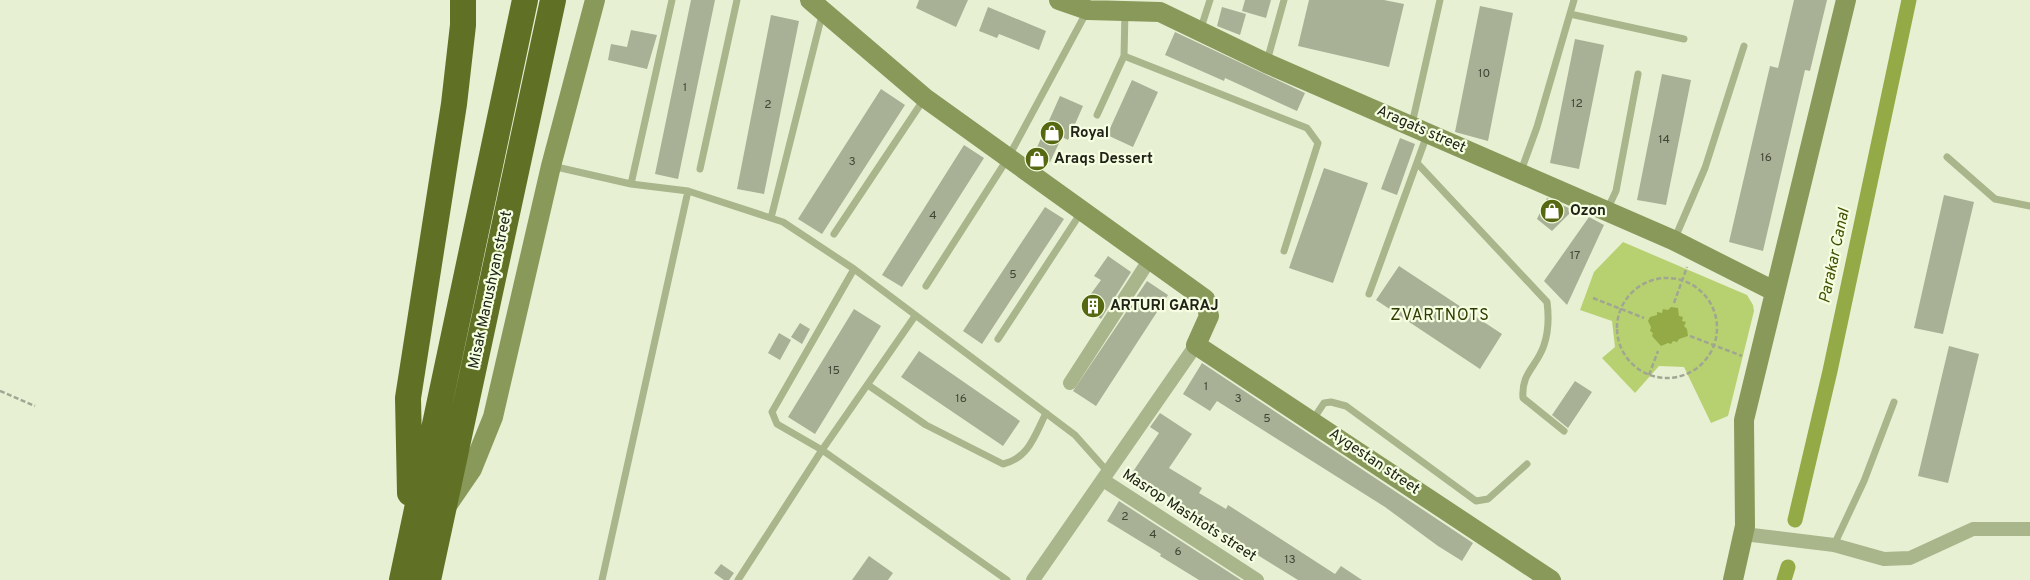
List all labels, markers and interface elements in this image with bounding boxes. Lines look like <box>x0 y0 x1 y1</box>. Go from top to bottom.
house number: 10 <box>1478 66 1490 82</box>
house number: 1 <box>683 80 687 96</box>
house number: 12 <box>1571 96 1583 112</box>
house number: 2 <box>764 97 772 113</box>
street label: Aragats street <box>1374 102 1468 158</box>
shop icon: Royal <box>1039 120 1065 146</box>
place label: Royal <box>1070 124 1109 143</box>
house number: 14 <box>1658 132 1670 148</box>
shop icon: Araqs Dessert <box>1024 146 1050 172</box>
place label: Araqs Dessert <box>1054 150 1153 169</box>
house number: 16 <box>1760 150 1772 166</box>
house number: 3 <box>848 154 856 170</box>
shop icon: Ozon <box>1539 198 1565 224</box>
place label: Ozon <box>1570 202 1606 221</box>
water label: Parakar Canal <box>1815 206 1855 305</box>
house number: 4 <box>929 208 937 224</box>
street label: Misak Manushyan street <box>465 209 517 371</box>
house number: 17 <box>1570 248 1580 264</box>
house number: 5 <box>1009 267 1017 283</box>
building icon: ARTURI GARAJ <box>1080 293 1106 319</box>
place label: ARTURI GARAJ <box>1110 297 1219 316</box>
district label: ZVARTNOTS <box>1390 306 1490 326</box>
house number: 15 <box>828 363 840 379</box>
house number: 1 <box>1204 379 1208 395</box>
house number: 16 <box>955 391 967 407</box>
house number: 3 <box>1234 391 1242 407</box>
house number: 5 <box>1263 411 1271 427</box>
street label: Aygestan street <box>1325 425 1423 499</box>
street label: Masrop Mashtots street <box>1118 465 1260 567</box>
house number: 2 <box>1121 509 1129 525</box>
house number: 4 <box>1149 527 1157 543</box>
house number: 6 <box>1174 544 1182 560</box>
house number: 13 <box>1284 552 1296 568</box>

